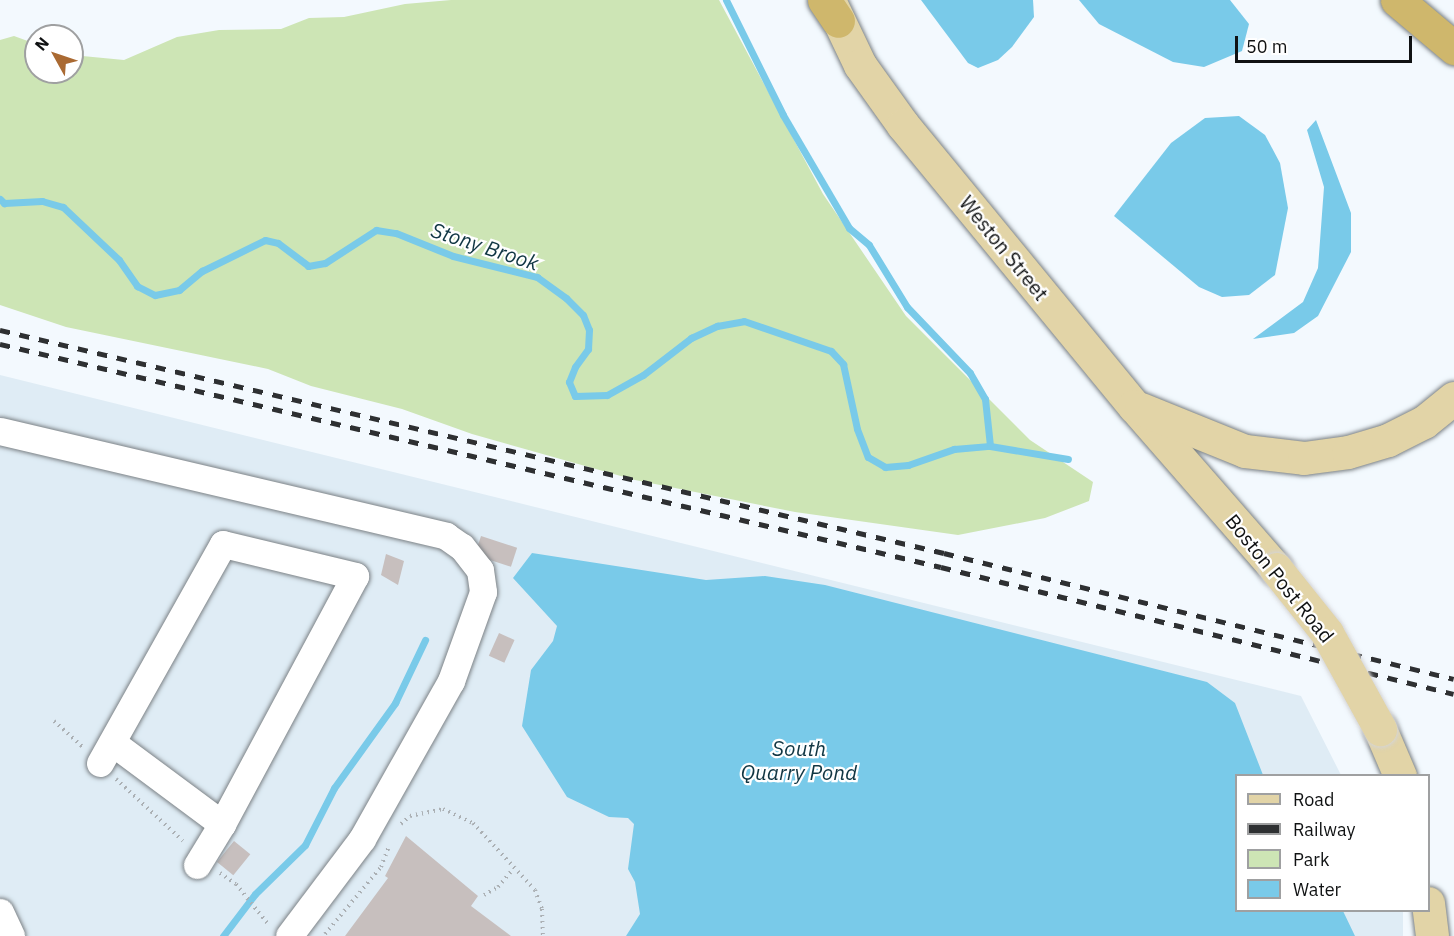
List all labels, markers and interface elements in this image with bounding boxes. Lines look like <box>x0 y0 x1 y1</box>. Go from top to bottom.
north arrow <box>24 24 84 84</box>
scale bar <box>1238 24 1415 62</box>
text: N <box>30 33 53 55</box>
text: 50 m <box>1246 35 1288 58</box>
street label: Weston Street <box>955 191 1053 305</box>
water label: Stony Brook <box>428 217 542 275</box>
street label: Boston Post Road <box>1221 509 1339 647</box>
water label: South Quarry Pond <box>741 735 857 785</box>
legend <box>1235 774 1430 912</box>
text: Road <box>1293 788 1334 811</box>
text: Railway <box>1293 818 1355 841</box>
text: Park <box>1293 848 1329 871</box>
text: Water <box>1293 878 1341 901</box>

